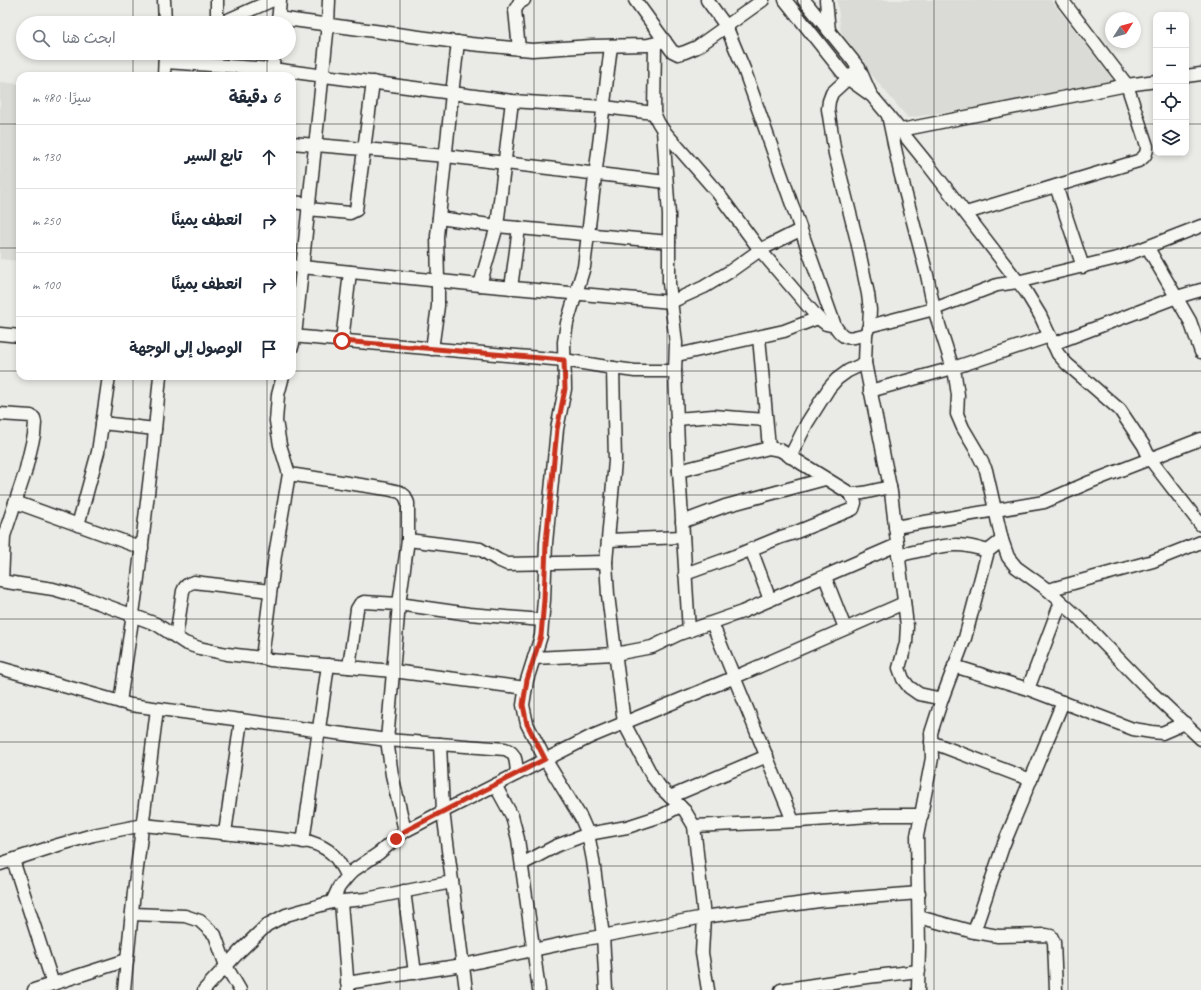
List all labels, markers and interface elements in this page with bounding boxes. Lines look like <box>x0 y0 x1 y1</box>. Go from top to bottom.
north arrow <box>1105 12 1141 48</box>
map controls <box>1153 12 1189 156</box>
button: + <box>1153 12 1189 48</box>
search box <box>16 16 296 60</box>
icon: search <box>30 27 52 49</box>
text: ابحث هنا <box>62 29 116 48</box>
button: − <box>1153 48 1189 84</box>
button: locate <box>1153 84 1189 120</box>
text: 6 دقيقة <box>229 87 280 108</box>
text: سيرًا · 480 m <box>32 90 91 106</box>
button: layers <box>1153 120 1189 156</box>
icon: ahead <box>258 146 280 168</box>
text: تابع السير <box>185 147 242 166</box>
text: 130 m <box>32 149 60 165</box>
icon: right <box>258 210 280 232</box>
text: انعطف يمينًا <box>171 211 242 230</box>
text: 250 m <box>32 213 60 229</box>
icon: right <box>258 274 280 296</box>
text: انعطف يمينًا <box>171 275 242 294</box>
text: 100 m <box>32 277 60 293</box>
route start <box>333 332 351 350</box>
icon: arrive <box>258 338 280 360</box>
text: الوصول إلى الوجهة <box>129 339 242 358</box>
route end <box>387 830 405 848</box>

